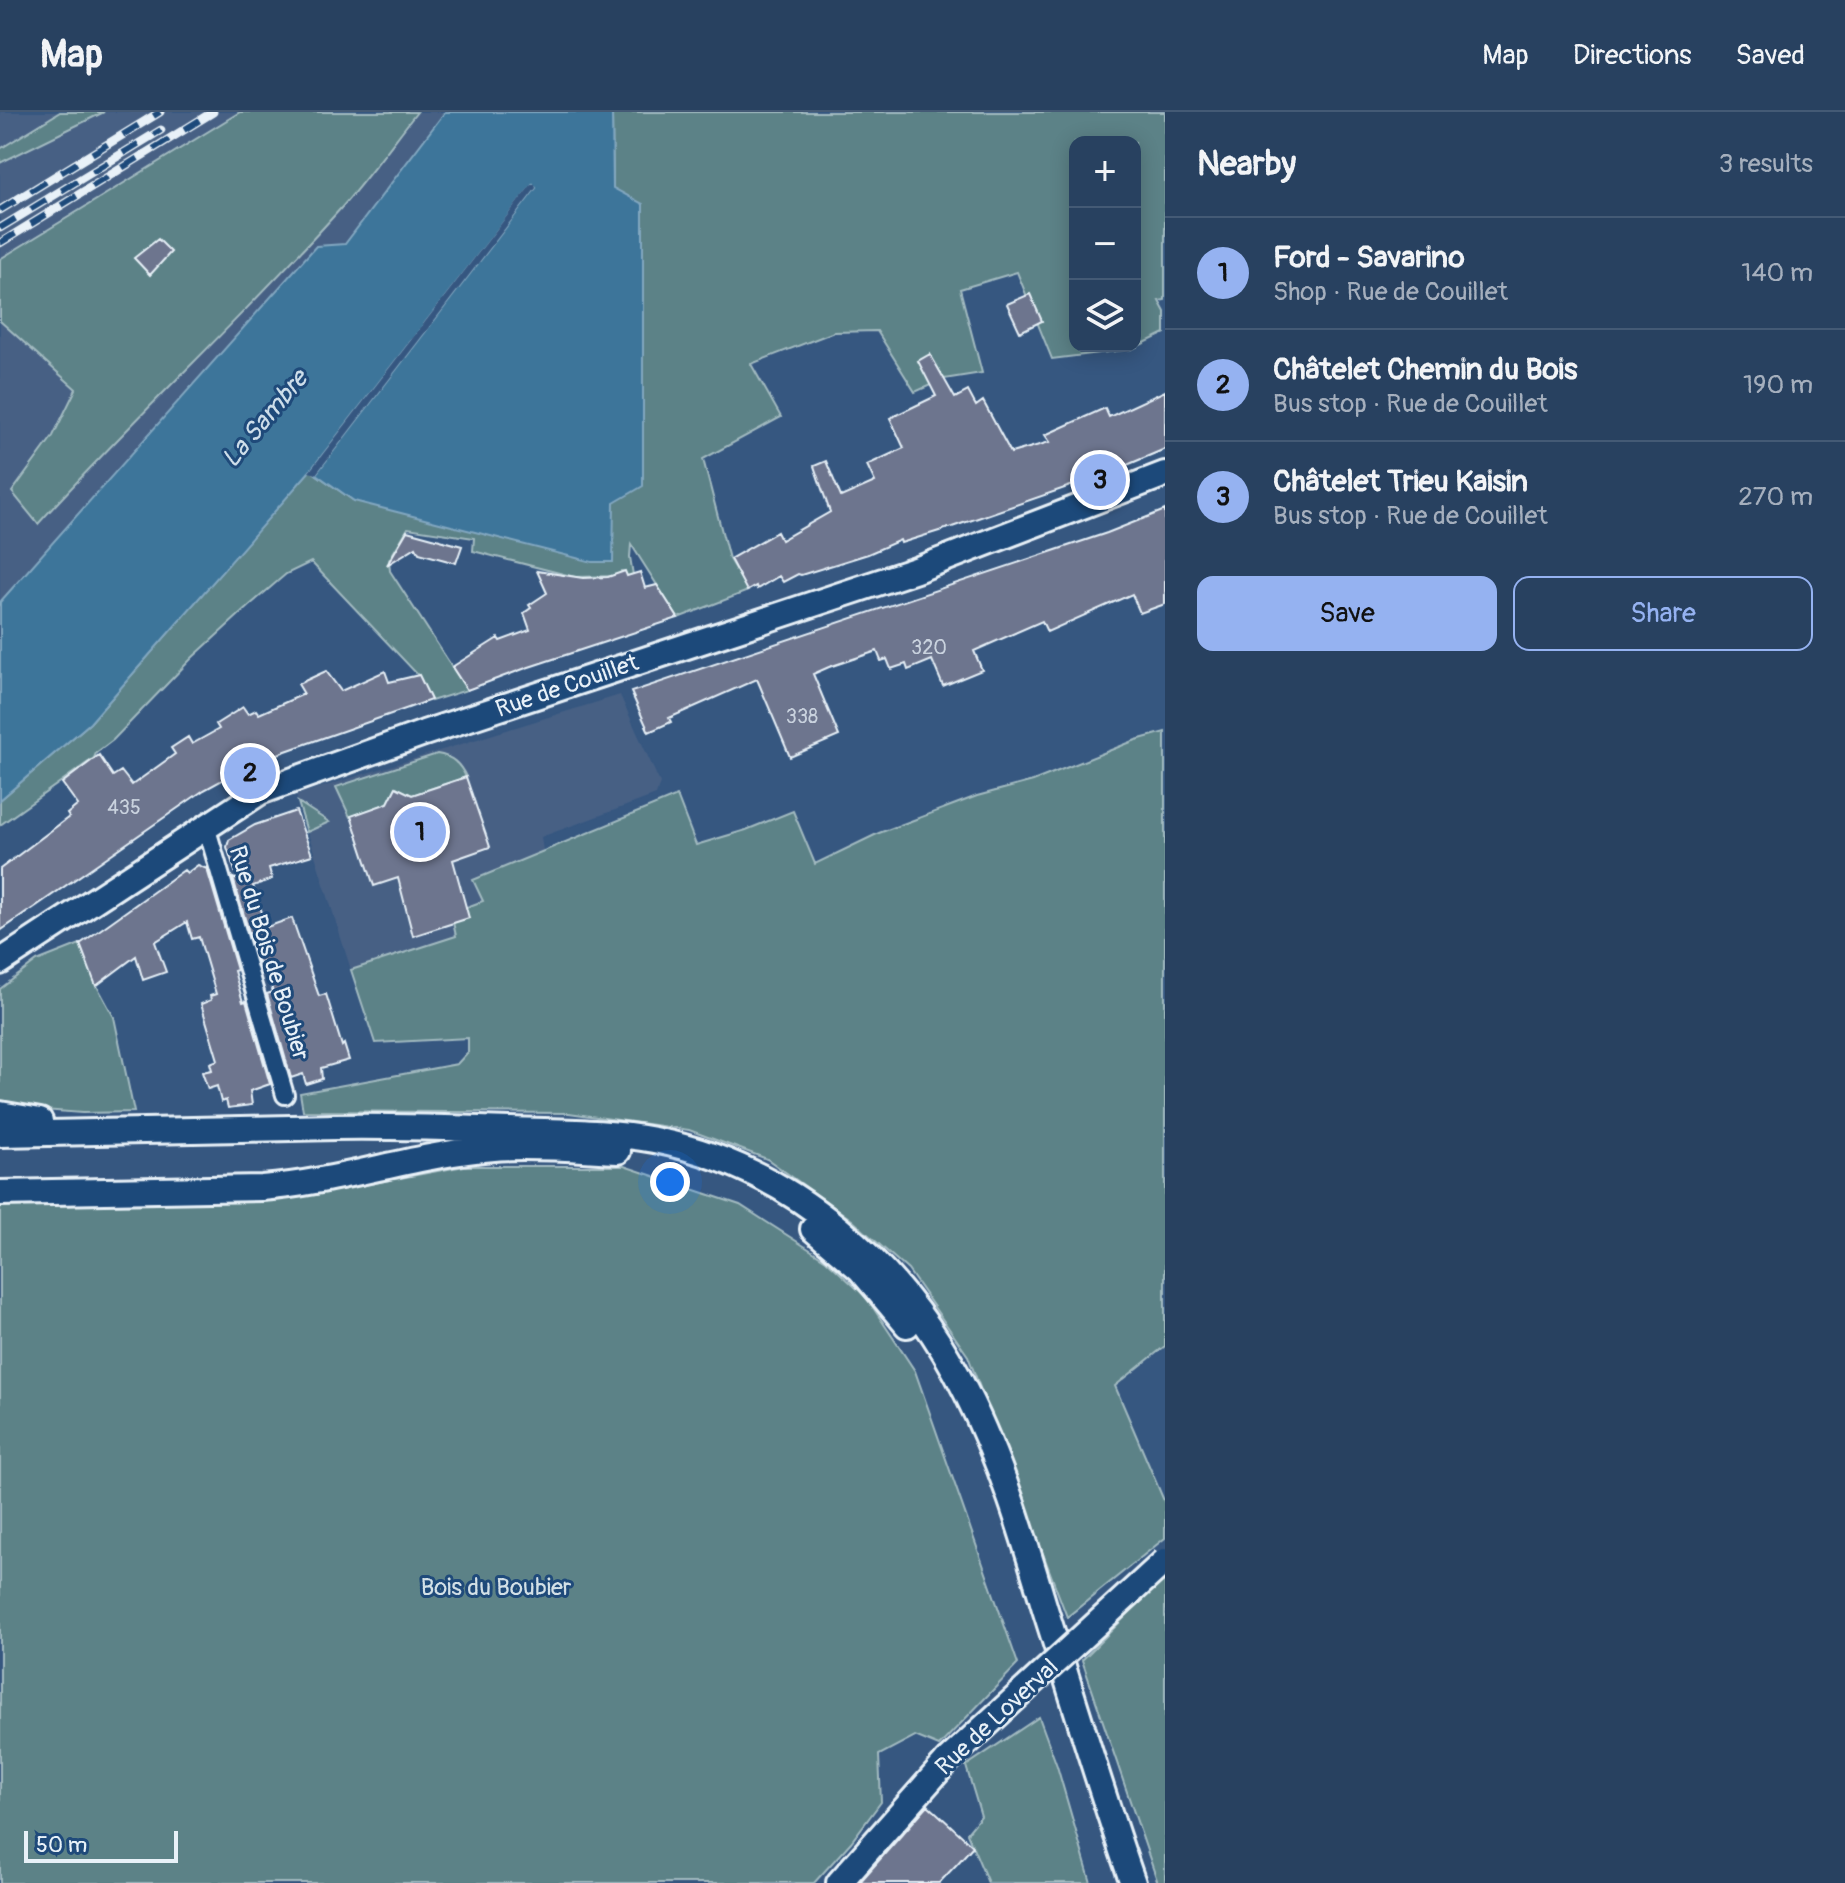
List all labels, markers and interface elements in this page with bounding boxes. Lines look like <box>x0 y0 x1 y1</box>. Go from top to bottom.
text: Map <box>40 31 103 79</box>
text: Map <box>1482 38 1529 73</box>
text: Directions <box>1573 38 1692 73</box>
text: Saved <box>1736 38 1805 73</box>
map controls <box>1069 136 1141 352</box>
button: + <box>1069 136 1141 208</box>
text: Nearby <box>1197 143 1296 186</box>
text: 3 results <box>1719 148 1813 180</box>
button: − <box>1069 208 1141 280</box>
text: Ford - Savarino <box>1273 239 1465 276</box>
text: 1 <box>1218 257 1228 289</box>
text: 140 m <box>1741 257 1813 289</box>
text: Shop · Rue de Couillet <box>1273 276 1508 308</box>
button: layers <box>1069 280 1141 352</box>
text: Châtelet Chemin du Bois <box>1273 351 1577 388</box>
water label: La Sambre <box>215 362 316 474</box>
text: 2 <box>1216 369 1230 401</box>
text: 190 m <box>1743 369 1813 401</box>
text: Bus stop · Rue de Couillet <box>1273 388 1548 420</box>
pin: 3 <box>1074 450 1126 510</box>
text: Châtelet Trieu Kaisin <box>1273 463 1528 500</box>
text: 3 <box>1216 481 1230 513</box>
text: 270 m <box>1738 481 1813 513</box>
text: Bus stop · Rue de Couillet <box>1273 500 1548 532</box>
button: Save <box>1197 576 1497 651</box>
button: Share <box>1513 576 1813 651</box>
house number: 320 <box>911 635 947 660</box>
street label: Rue de Couillet <box>492 648 642 724</box>
house number: 338 <box>786 704 818 729</box>
pin: 2 <box>224 743 276 803</box>
house number: 435 <box>107 795 141 820</box>
pin: 1 <box>394 802 446 862</box>
street label: Rue du Bois de Boubier <box>223 842 316 1064</box>
your location <box>650 1162 690 1202</box>
park label: Bois du Boubier <box>421 1573 572 1602</box>
street label: Rue de Loverval <box>930 1653 1064 1781</box>
scale bar <box>24 1827 178 1863</box>
text: 50 m <box>36 1831 87 1859</box>

